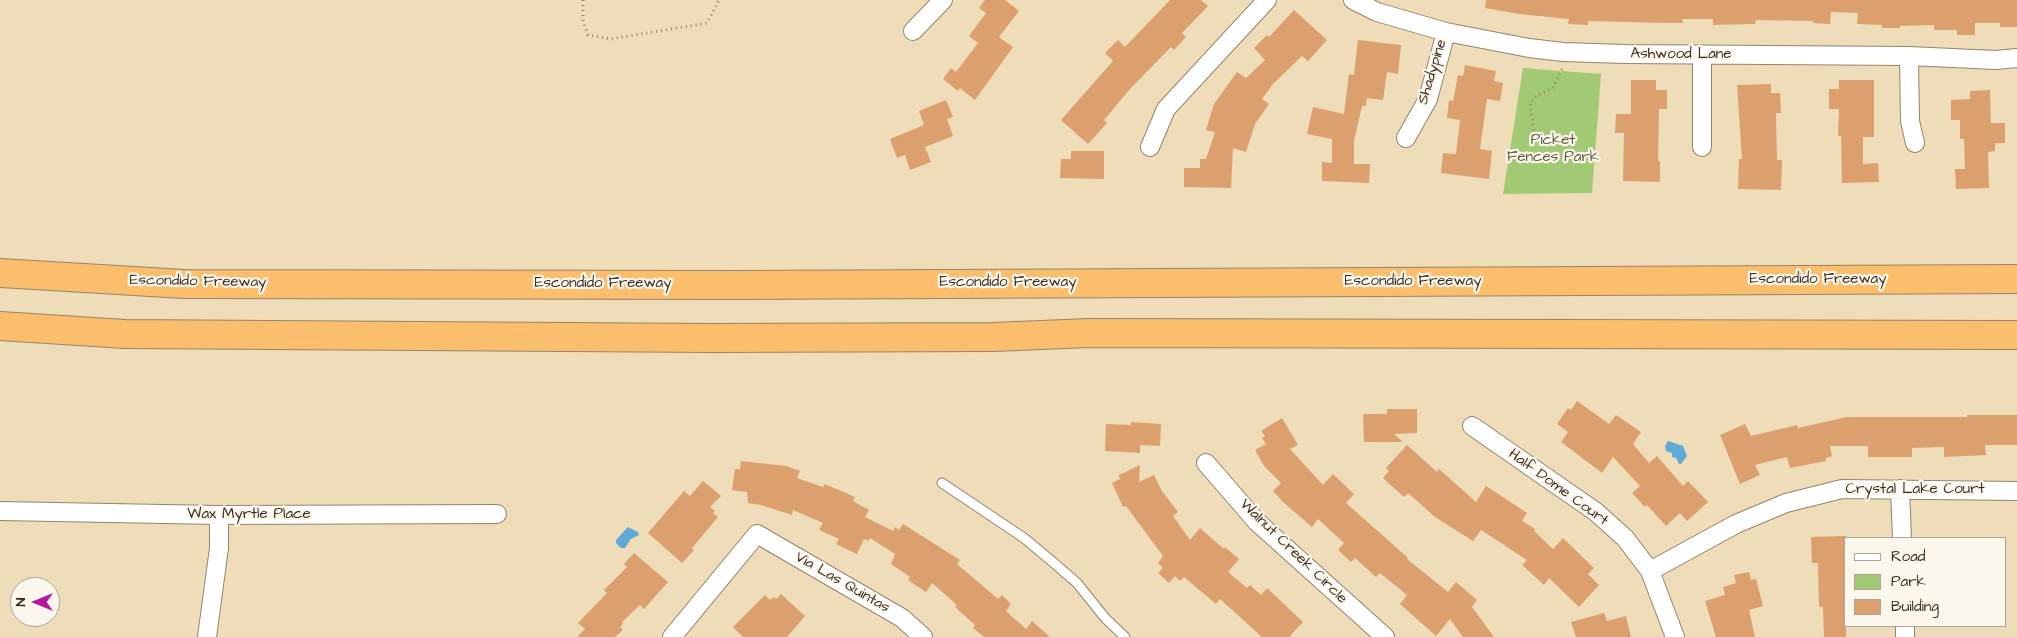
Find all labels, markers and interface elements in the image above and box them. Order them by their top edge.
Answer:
street label: Shadypine [1415,37,1451,107]
street label: Ashwood Lane [1631,46,1731,64]
park label: Picket Fences Park [1507,132,1599,167]
street label: Escondido Freeway [1750,271,1886,289]
street label: Escondido Freeway [129,272,267,292]
street label: Escondido Freeway [1345,273,1481,291]
street label: Escondido Freeway [940,274,1076,292]
street label: Escondido Freeway [535,275,671,293]
street label: Half Dome Court [1505,446,1611,530]
street label: Crystal Lake Court [1845,481,1985,499]
street label: Walnut Creek Circle [1235,496,1351,608]
street label: Wax Myrtle Place [187,506,311,524]
legend [1844,537,2007,627]
text: Road [1891,546,1925,567]
street label: Via Las Quintas [792,549,892,617]
text: Park [1891,571,1926,592]
north arrow [10,577,60,627]
text: Building [1891,596,1939,617]
text: N [11,598,31,606]

